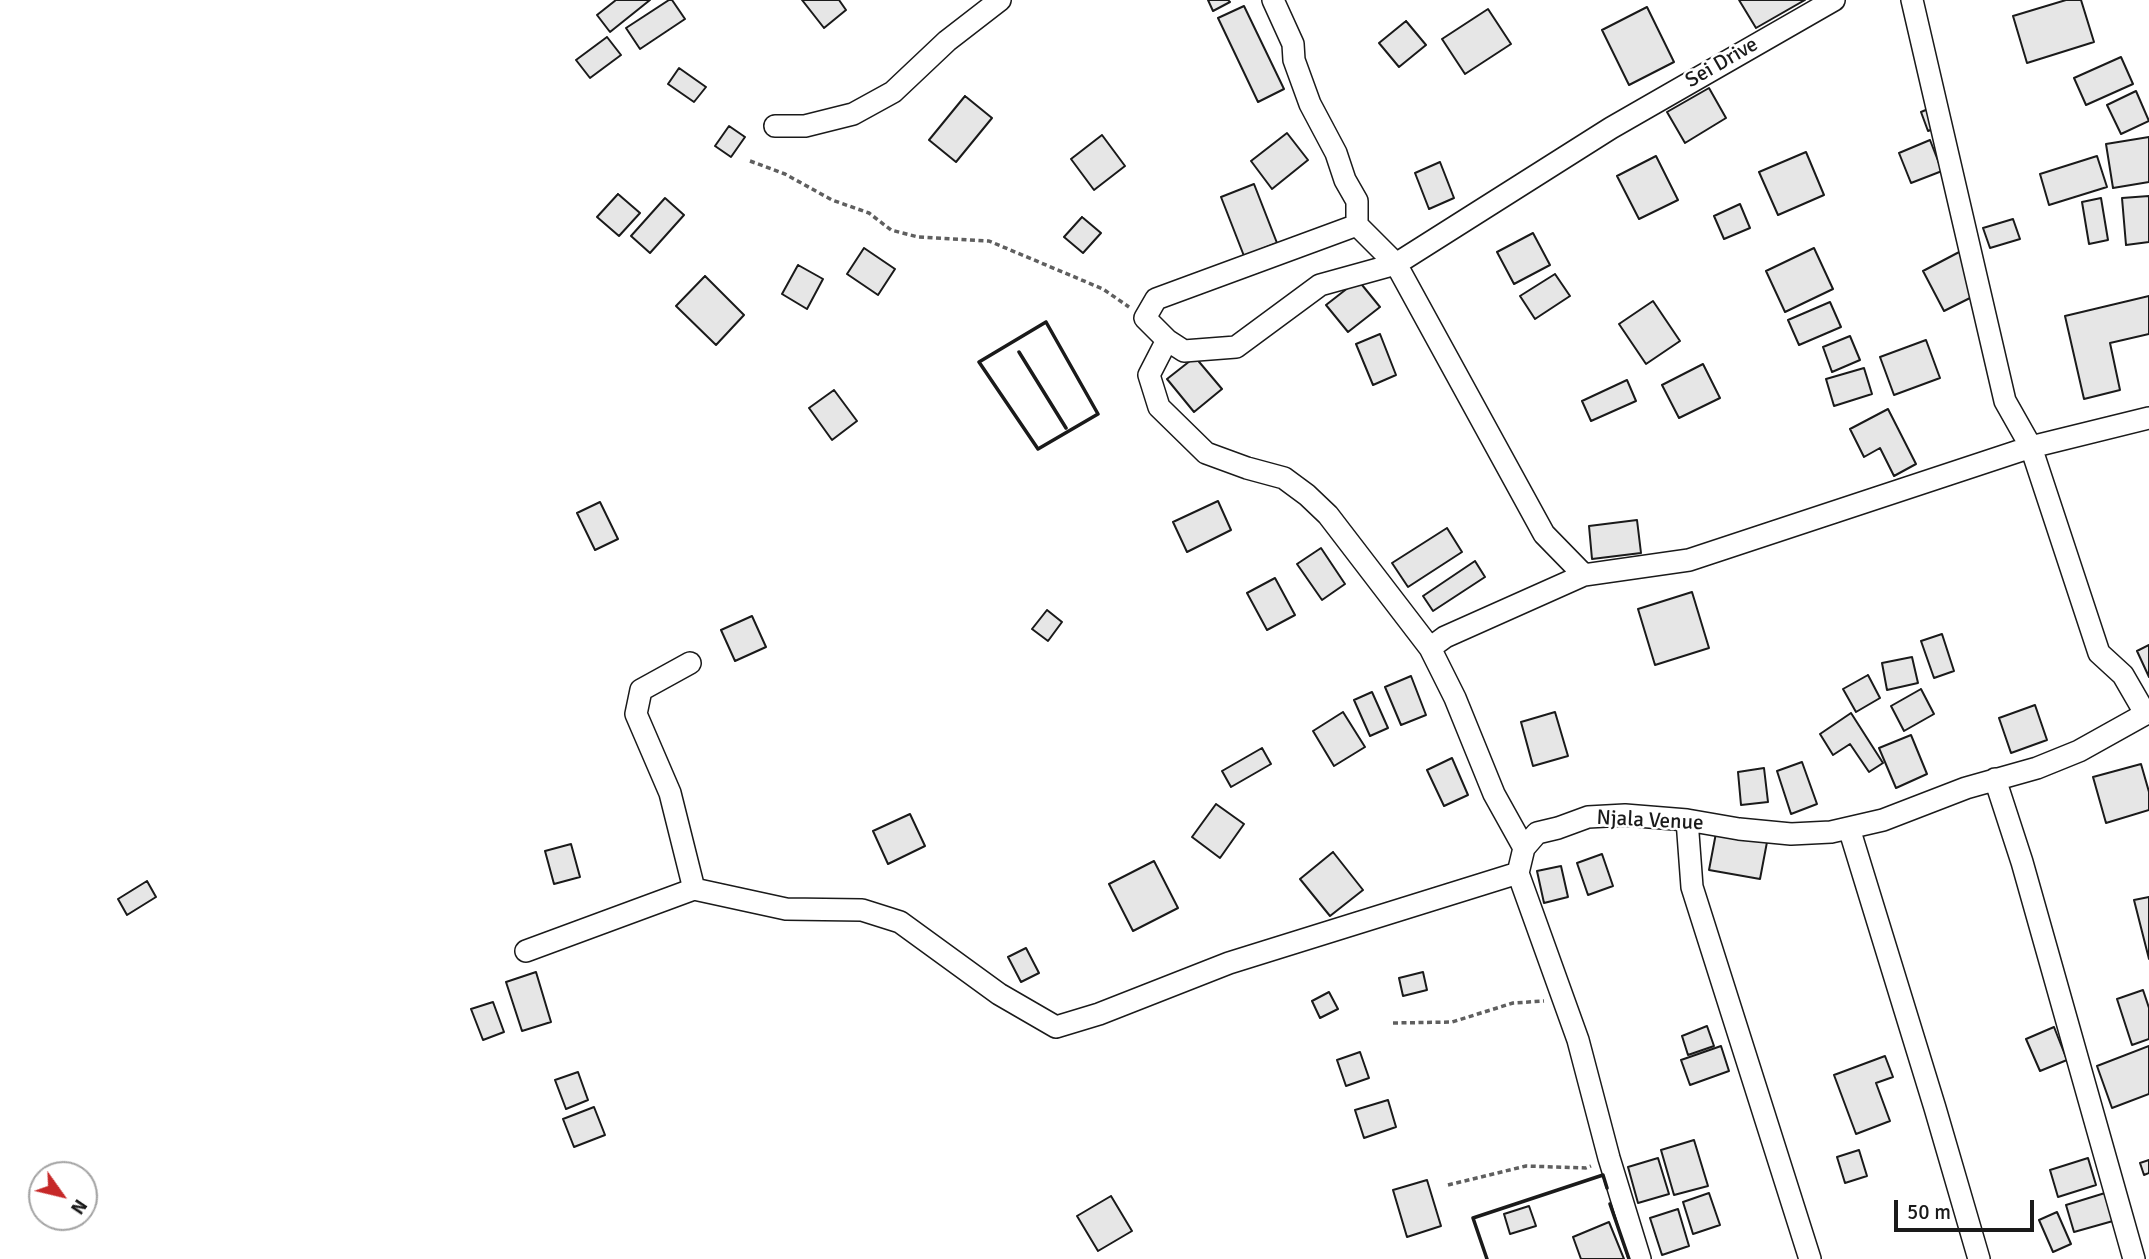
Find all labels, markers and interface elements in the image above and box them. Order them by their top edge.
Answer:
street label: Sei Drive [1681,32,1763,94]
street label: Njala Venue [1596,806,1704,836]
north arrow [28,1161,98,1231]
scale bar [1897,1186,2037,1230]
text: N [65,1194,92,1219]
text: 50 m [1907,1199,1951,1225]

